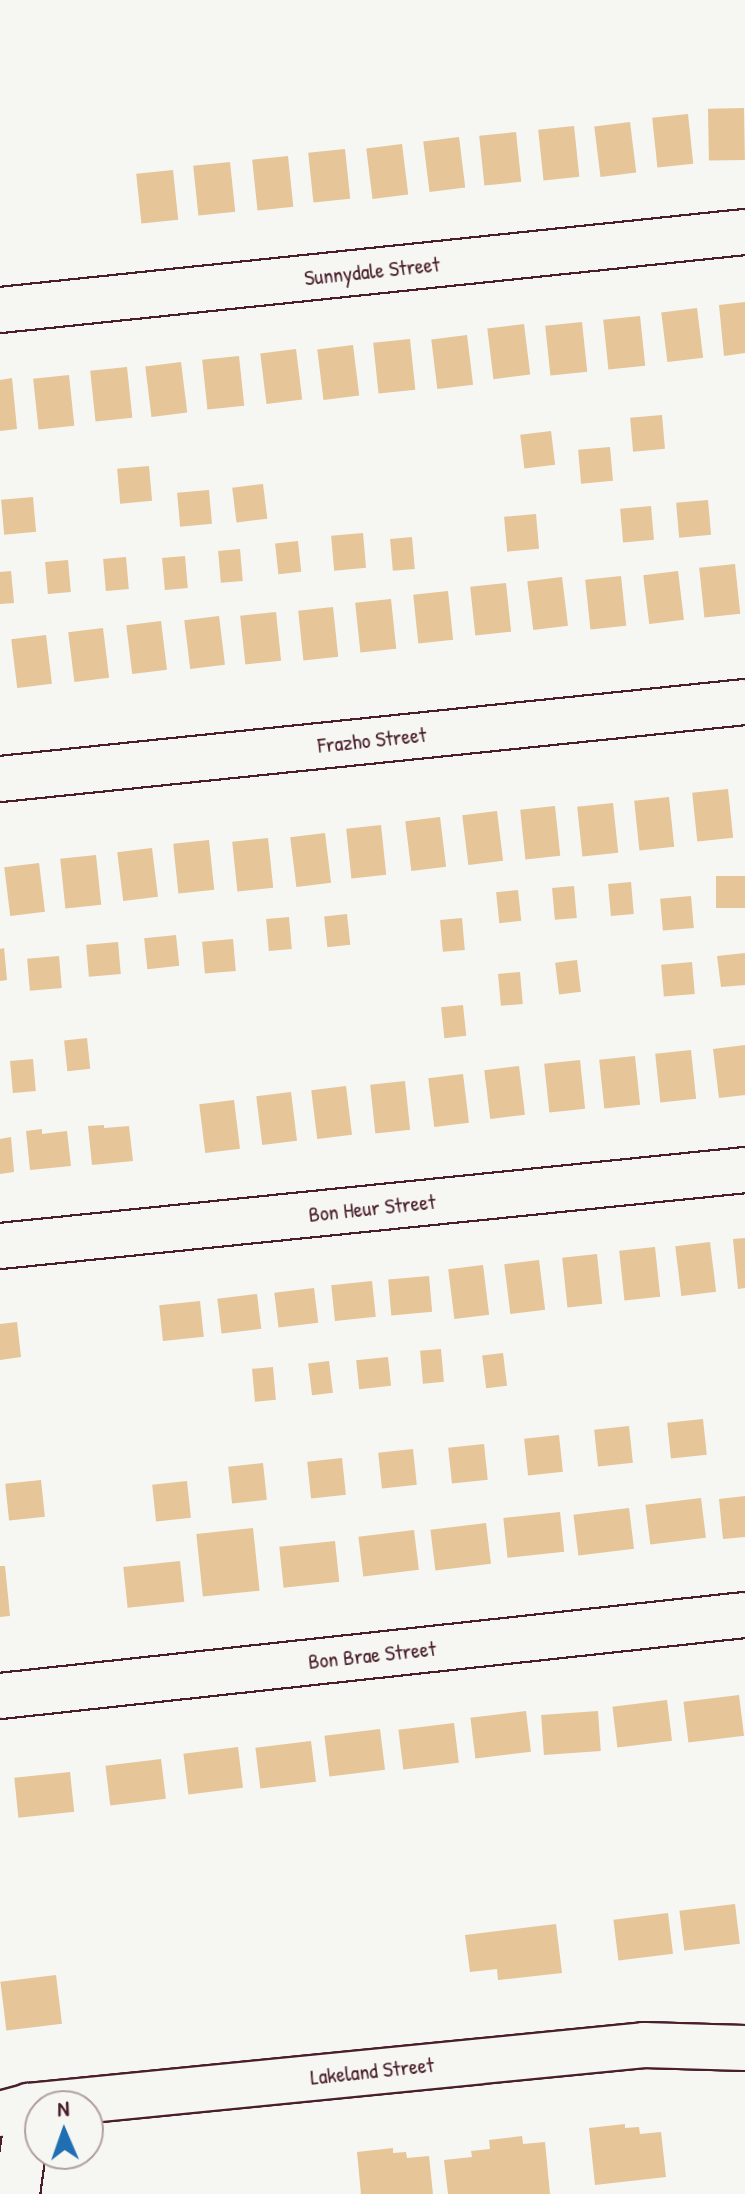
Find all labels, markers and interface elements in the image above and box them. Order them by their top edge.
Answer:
street label: Sunnydale Street [303,251,441,291]
street label: Frazho Street [316,721,428,759]
street label: Bon Heur Street [307,1188,437,1228]
street label: Bon Brae Street [307,1635,437,1675]
street label: Lakeland Street [309,2051,435,2091]
north arrow [24,2090,104,2170]
text: N [57,2093,70,2123]

